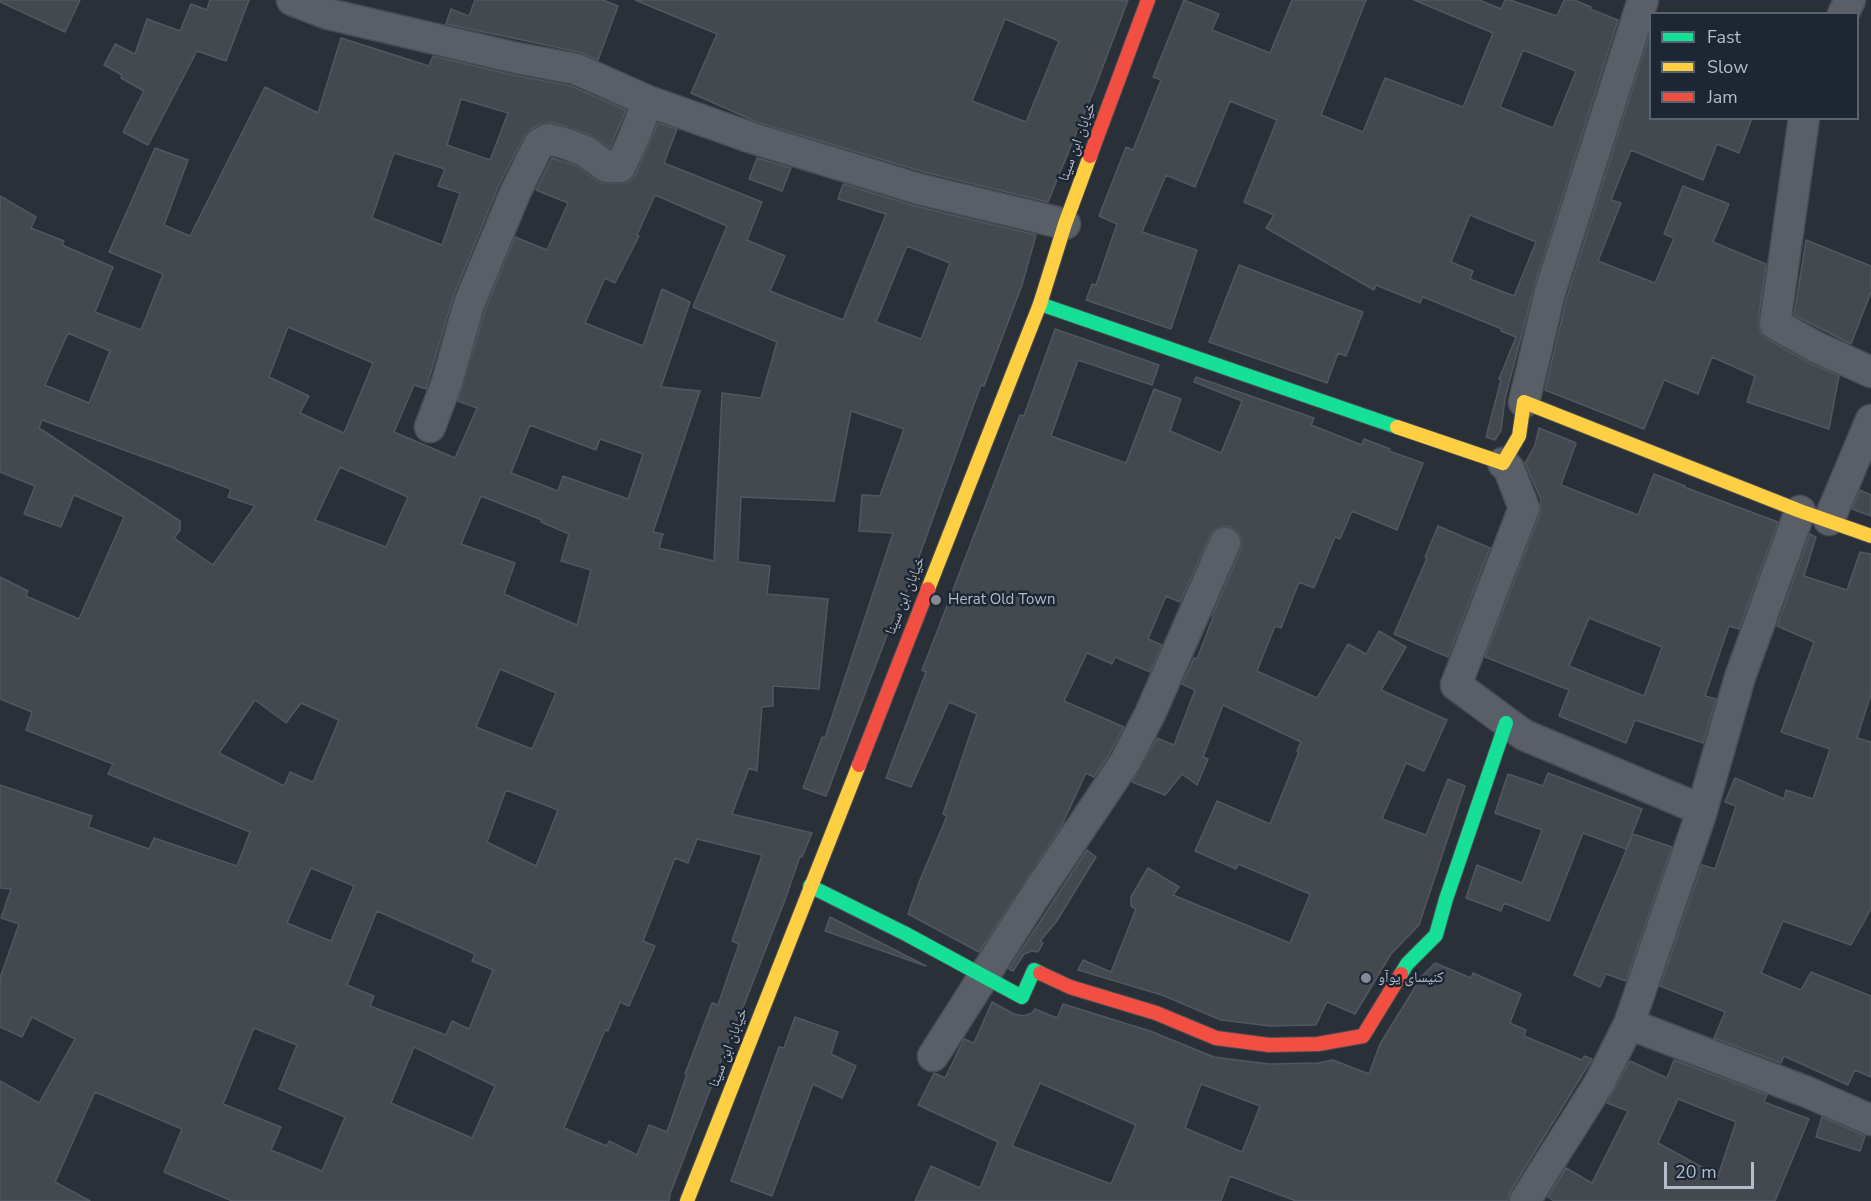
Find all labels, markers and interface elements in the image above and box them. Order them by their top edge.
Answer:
legend [1649,12,1859,120]
text: Fast [1707,25,1741,49]
text: Slow [1707,55,1748,79]
text: Jam [1707,85,1738,109]
street label: خیابان ابن سینا [1055,100,1101,184]
street label: خیابان ابن سینا [882,554,930,638]
place label: Herat Old Town [948,591,1055,609]
marker: Herat Old Town [929,593,943,607]
place label: کنیسای یوآو [1378,969,1444,987]
marker: کنیسای یوآو [1359,971,1373,985]
street label: خیابان ابن سینا [706,1006,752,1090]
scale bar [1667,1150,1757,1188]
text: 20 m [1675,1160,1717,1184]

